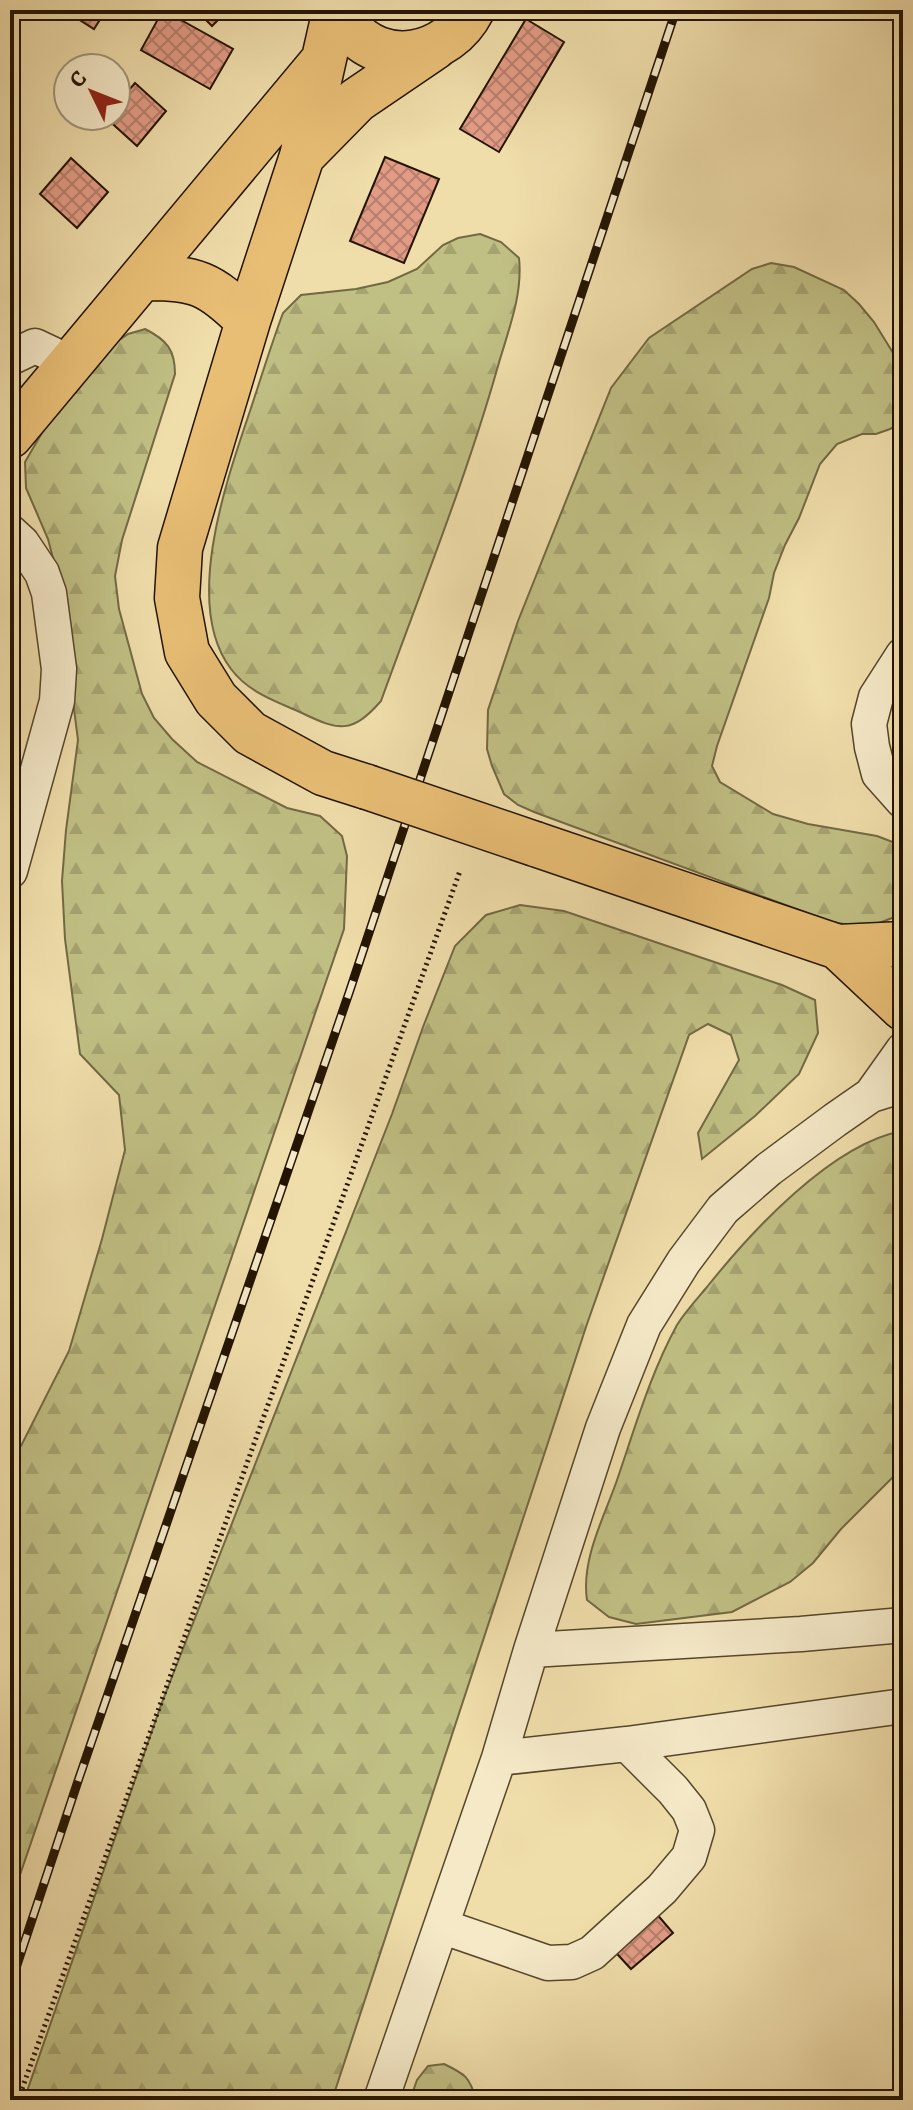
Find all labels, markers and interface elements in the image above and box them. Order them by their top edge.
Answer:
north arrow [52,52,132,132]
text: С [63,64,94,94]

